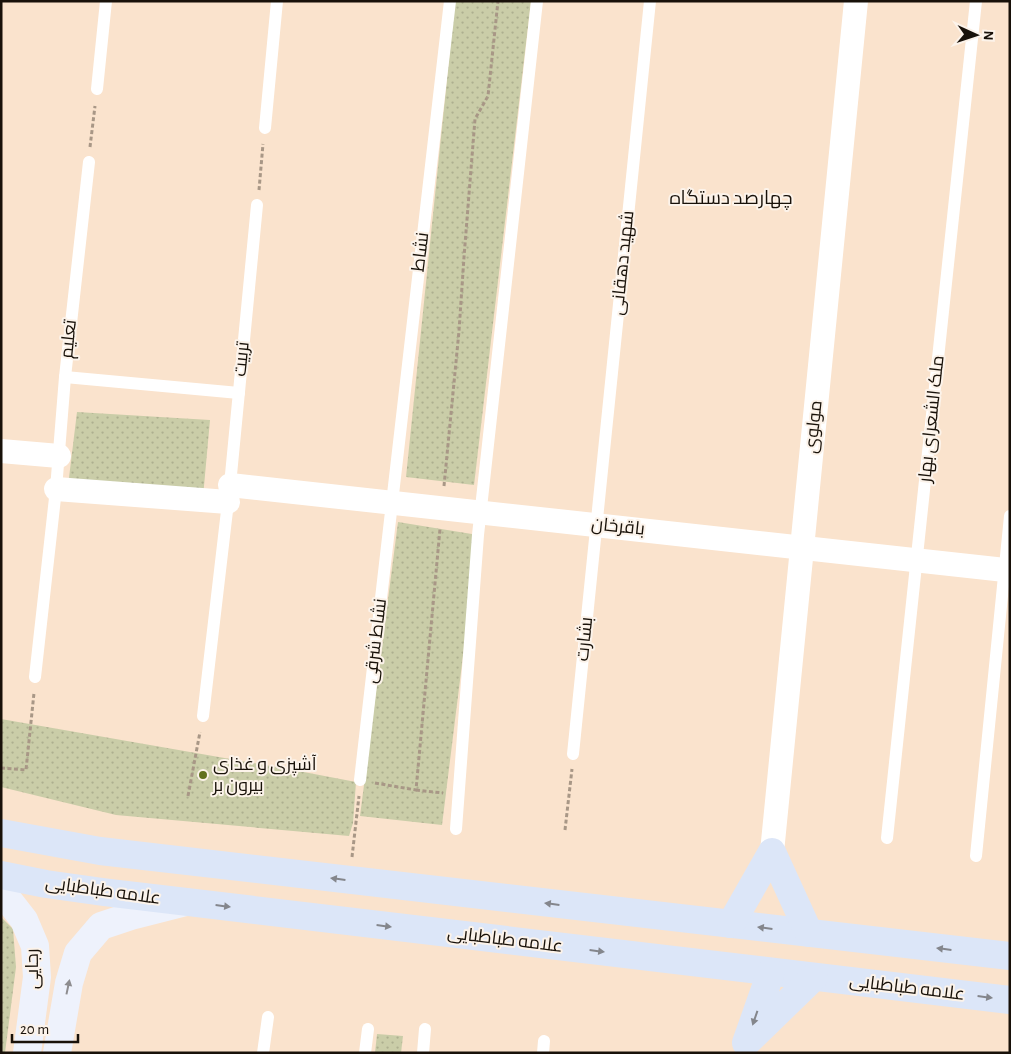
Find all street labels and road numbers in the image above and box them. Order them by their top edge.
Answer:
street label: شهید دهقانی [608,210,638,316]
street label: نشاط [409,231,432,273]
street label: تعلیم [58,319,82,360]
street label: تربیت [231,340,254,377]
street label: ملک الشعرای بهار [915,355,949,484]
street label: مولوی [802,399,827,455]
street label: باقرخان [590,515,646,540]
street label: نشاط شرقی [361,597,391,685]
street label: بشارت [573,616,597,662]
street label: علامه طباطبایی [44,874,162,909]
street label: علامه طباطبایی [446,924,564,957]
street label: رجایی [24,948,43,990]
street label: علامه طباطبایی [848,972,966,1005]

